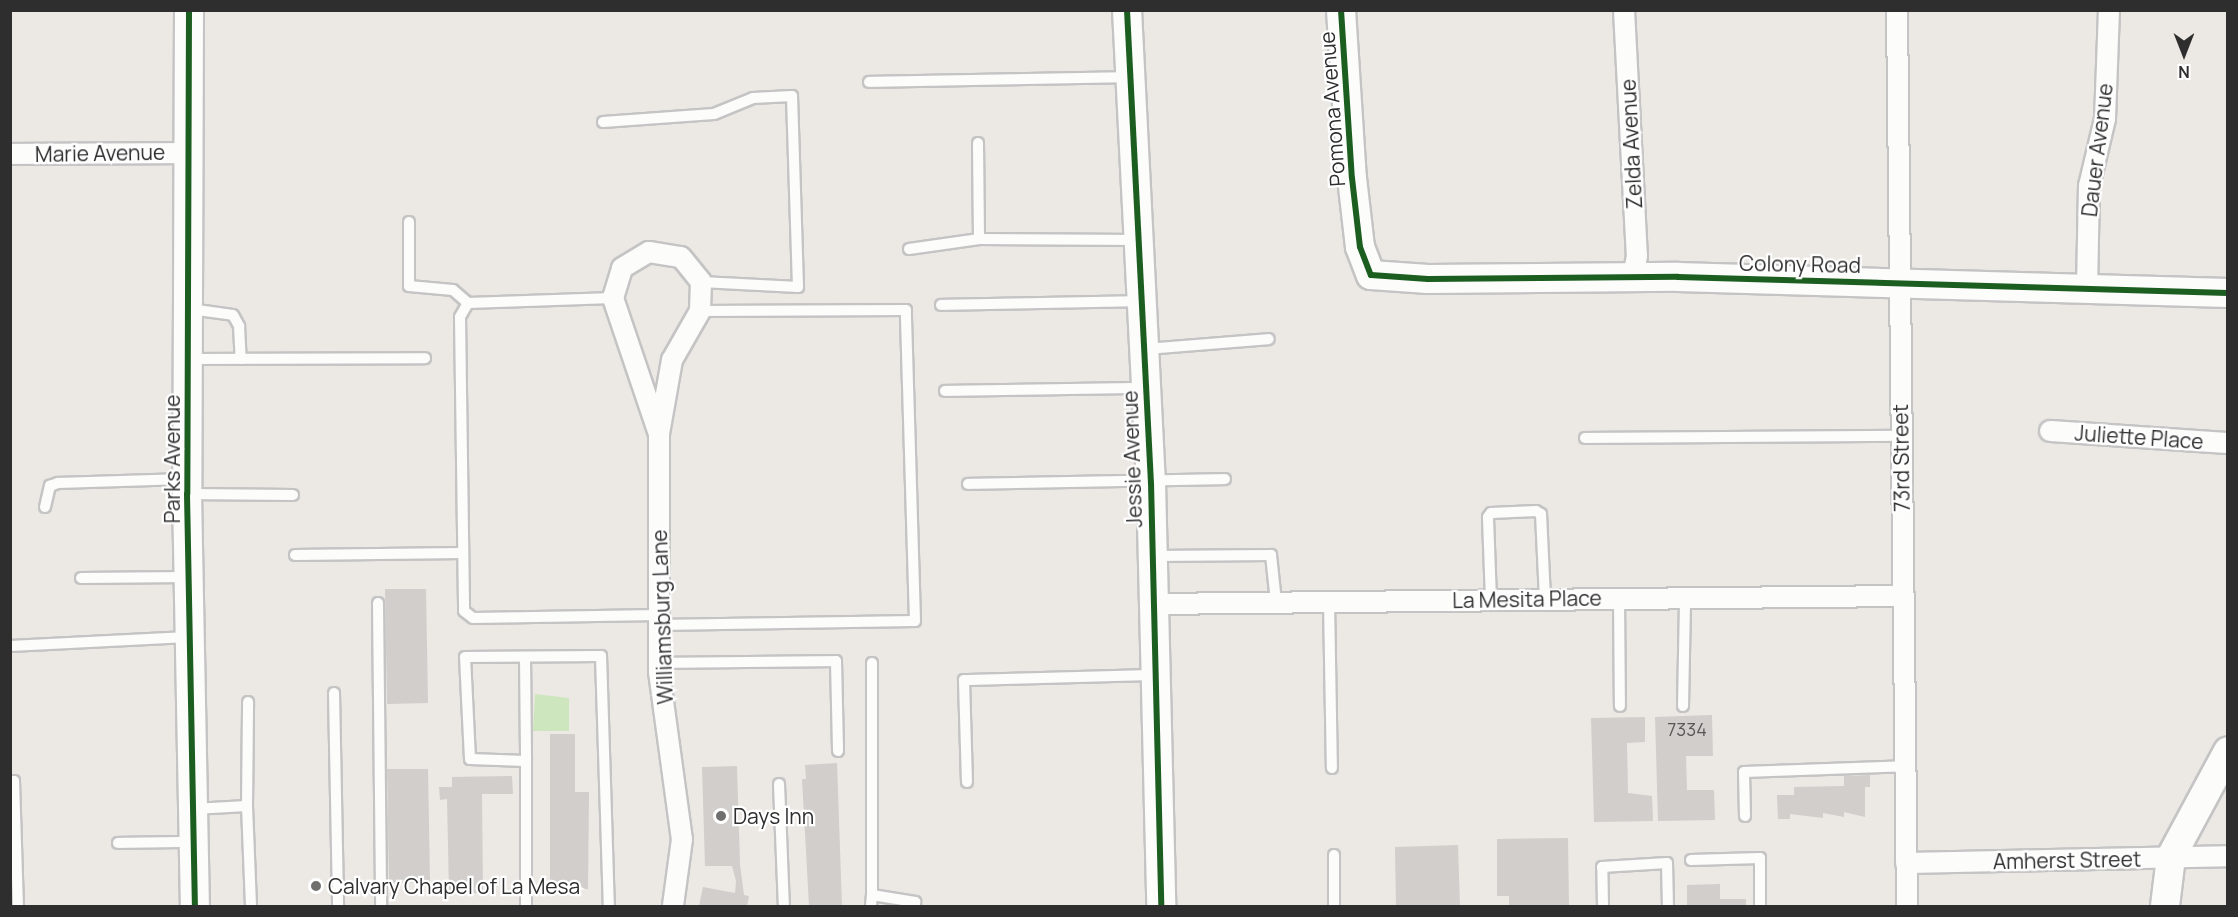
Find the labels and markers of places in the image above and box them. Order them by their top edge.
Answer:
place label: Days Inn [733,803,814,829]
marker: Days Inn [714,809,728,823]
place label: Calvary Chapel of La Mesa [328,873,580,899]
marker: Calvary Chapel of La Mesa [309,879,323,893]

